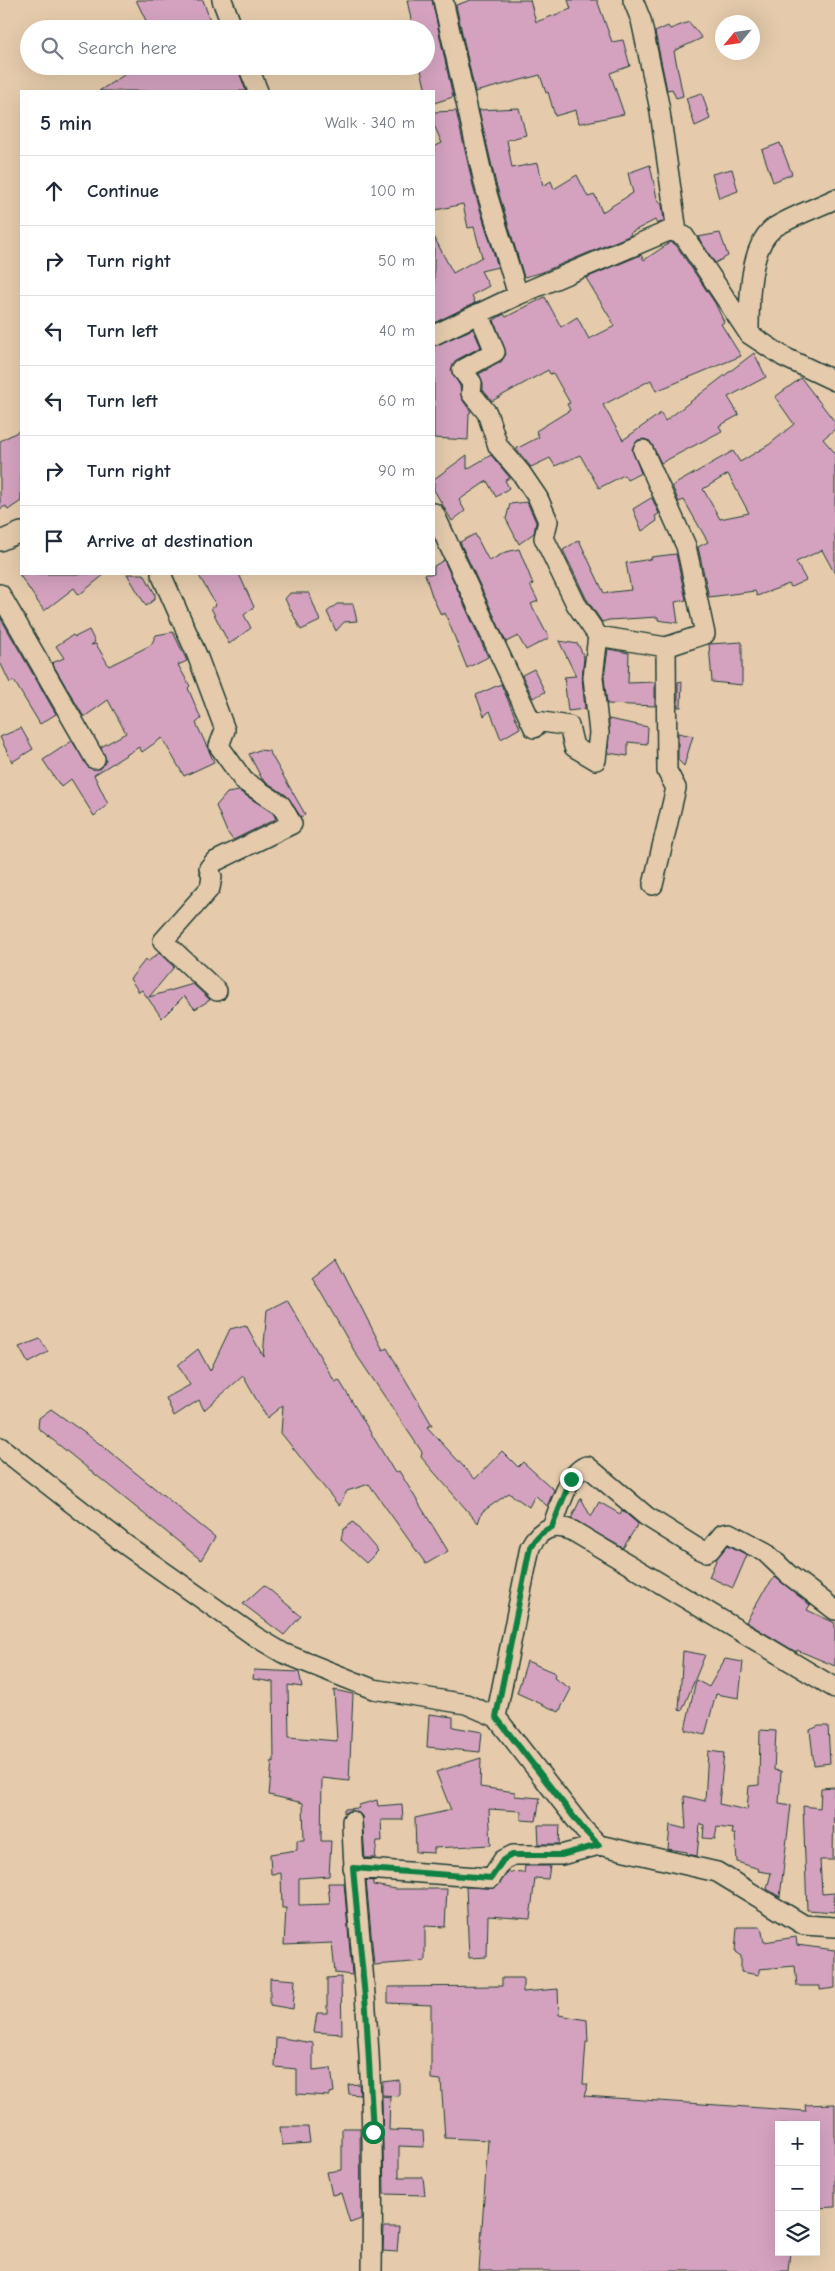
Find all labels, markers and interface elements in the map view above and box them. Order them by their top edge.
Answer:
north arrow [715,15,760,60]
search box [20,20,435,75]
icon: search [38,34,66,62]
text: Search here [78,37,177,59]
text: 5 min [40,111,92,135]
text: Walk · 340 m [325,114,415,132]
icon: ahead [40,177,68,205]
text: Continue [87,180,159,202]
text: 100 m [371,182,415,200]
icon: right [40,247,68,275]
text: Turn right [87,250,171,272]
text: 50 m [378,252,415,270]
icon: left [40,317,68,345]
text: Turn left [87,320,158,342]
text: 40 m [379,322,415,340]
icon: left [40,387,68,415]
text: Turn left [87,390,158,412]
text: 60 m [378,392,415,410]
icon: right [40,457,68,485]
text: Turn right [87,460,171,482]
text: 90 m [378,462,415,480]
icon: arrive [40,527,68,555]
text: Arrive at destination [87,530,253,552]
route end [560,1468,583,1491]
route start [362,2121,385,2144]
map controls [775,2121,820,2256]
button: + [775,2121,820,2166]
button: − [775,2166,820,2211]
button: layers [775,2211,820,2256]

